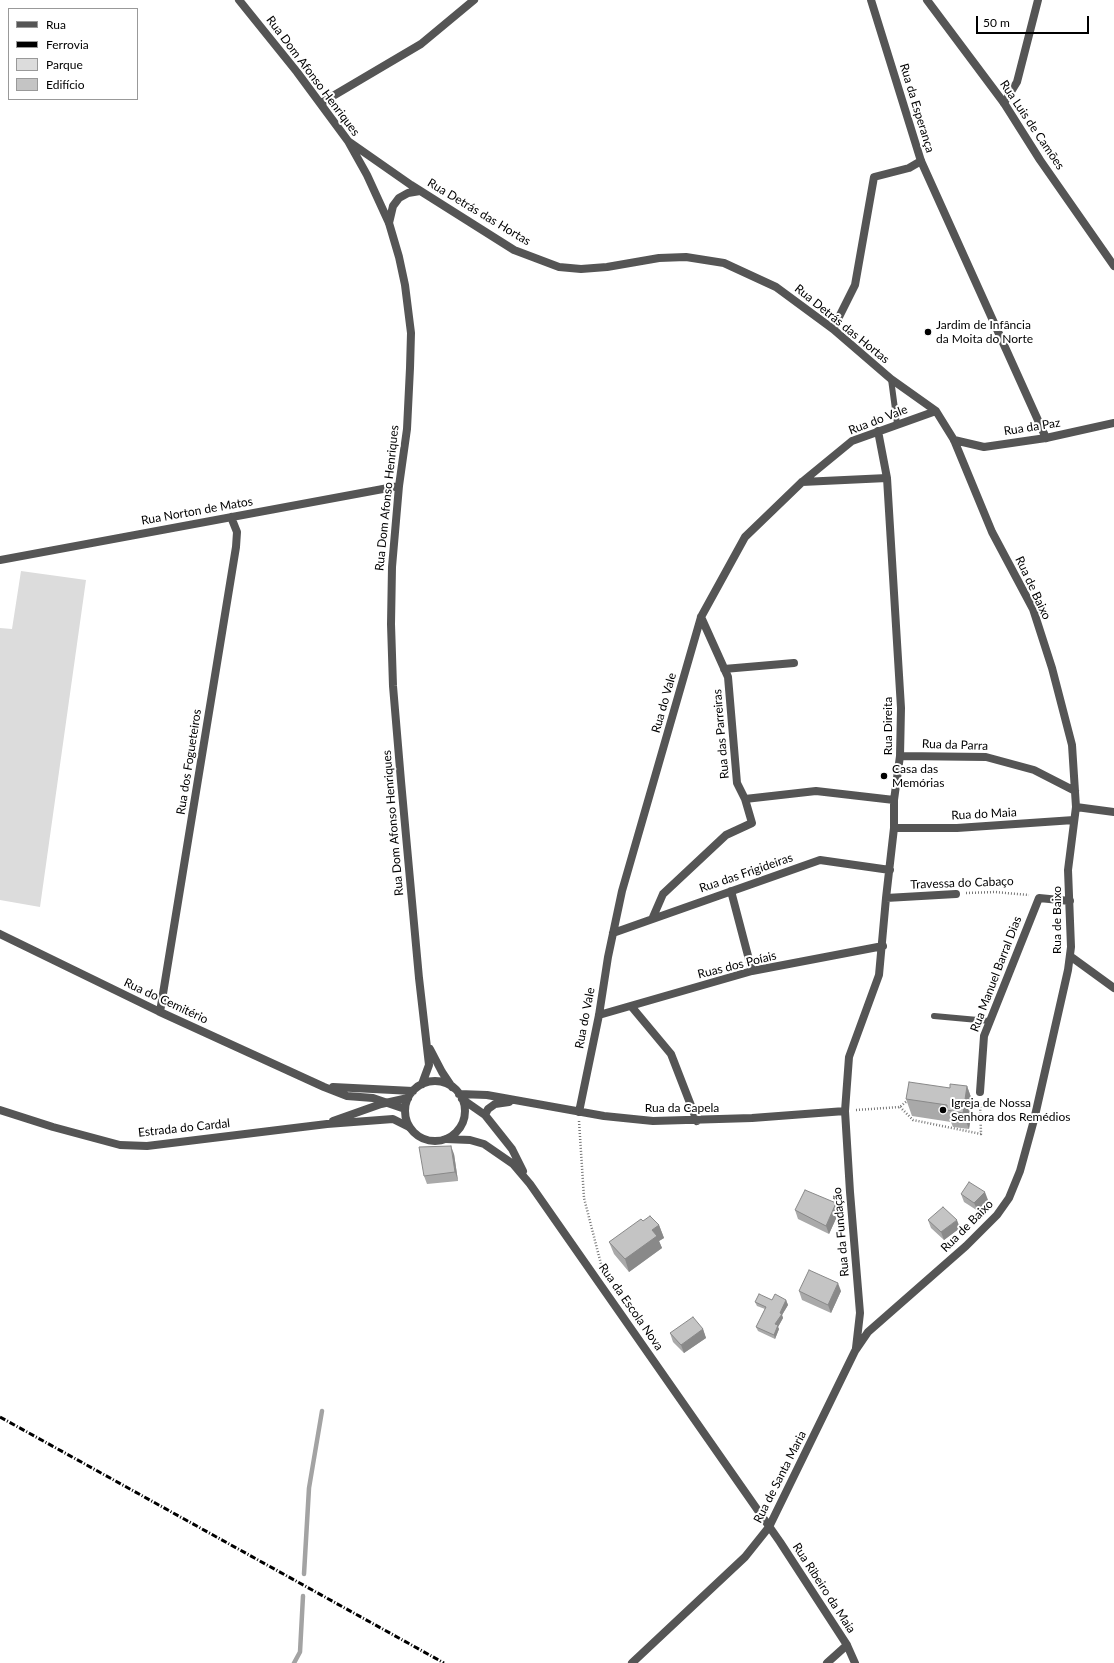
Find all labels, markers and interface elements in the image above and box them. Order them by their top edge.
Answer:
legend [8,8,138,100]
scale bar [978,8,1091,34]
street label: Rua Dom Afonso Henriques [263,13,363,139]
text: 50 m [983,15,1010,30]
text: Rua [46,17,66,32]
text: Ferrovia [46,37,89,52]
text: Parque [46,57,83,72]
street label: Rua da Esperança [897,62,937,154]
text: Edifício [46,77,85,92]
street label: Rua Luis de Camões [997,77,1067,173]
street label: Rua Detrás das Hortas [425,176,533,248]
street label: Rua Detrás das Hortas [792,281,892,367]
place label: Jardim de Infância da Moita do Norte [936,318,1033,346]
marker: Jardim de Infância da Moita do Norte [923,327,933,337]
street label: Rua do Vale [846,402,910,438]
street label: Rua da Paz [1003,415,1061,439]
street label: Rua Dom Afonso Henriques [372,424,402,572]
street label: Rua Norton de Matos [140,494,254,528]
street label: Rua de Baixo [1012,554,1054,622]
street label: Rua do Vale [649,671,679,735]
street label: Rua das Parreiras [710,689,732,779]
street label: Rua Direita [881,697,895,755]
street label: Rua dos Fogueteiros [174,708,204,816]
street label: Rua da Parra [922,737,988,753]
street label: Rua Dom Afonso Henriques [379,749,407,897]
place label: Casa das Memórias [892,762,944,790]
marker: Casa das Memórias [879,771,889,781]
street label: Rua do Maia [951,805,1017,823]
street label: Rua das Frigideiras [697,850,795,896]
street label: Travessa do Cabaço [910,874,1014,892]
street label: Rua de Baixo [1050,886,1064,954]
street label: Rua Manuel Barral Dias [967,914,1025,1034]
street label: Ruas dos Poíais [696,948,778,982]
street label: Rua do Cemitério [122,975,210,1027]
street label: Rua do Vale [572,986,598,1050]
place label: Igreja de Nossa Senhora dos Remédios [951,1096,1070,1124]
street label: Rua da Capela [645,1101,719,1115]
marker: Igreja de Nossa Senhora dos Remédios [938,1105,948,1115]
street label: Estrada do Cardal [137,1116,231,1140]
street label: Rua da Fundação [830,1187,852,1277]
street label: Rua de Baixo [938,1197,996,1255]
street label: Rua da Escola Nova [596,1261,666,1353]
street label: Rua de Santa Maria [751,1428,809,1526]
street label: Rua Ribeiro da Maia [789,1540,859,1636]

